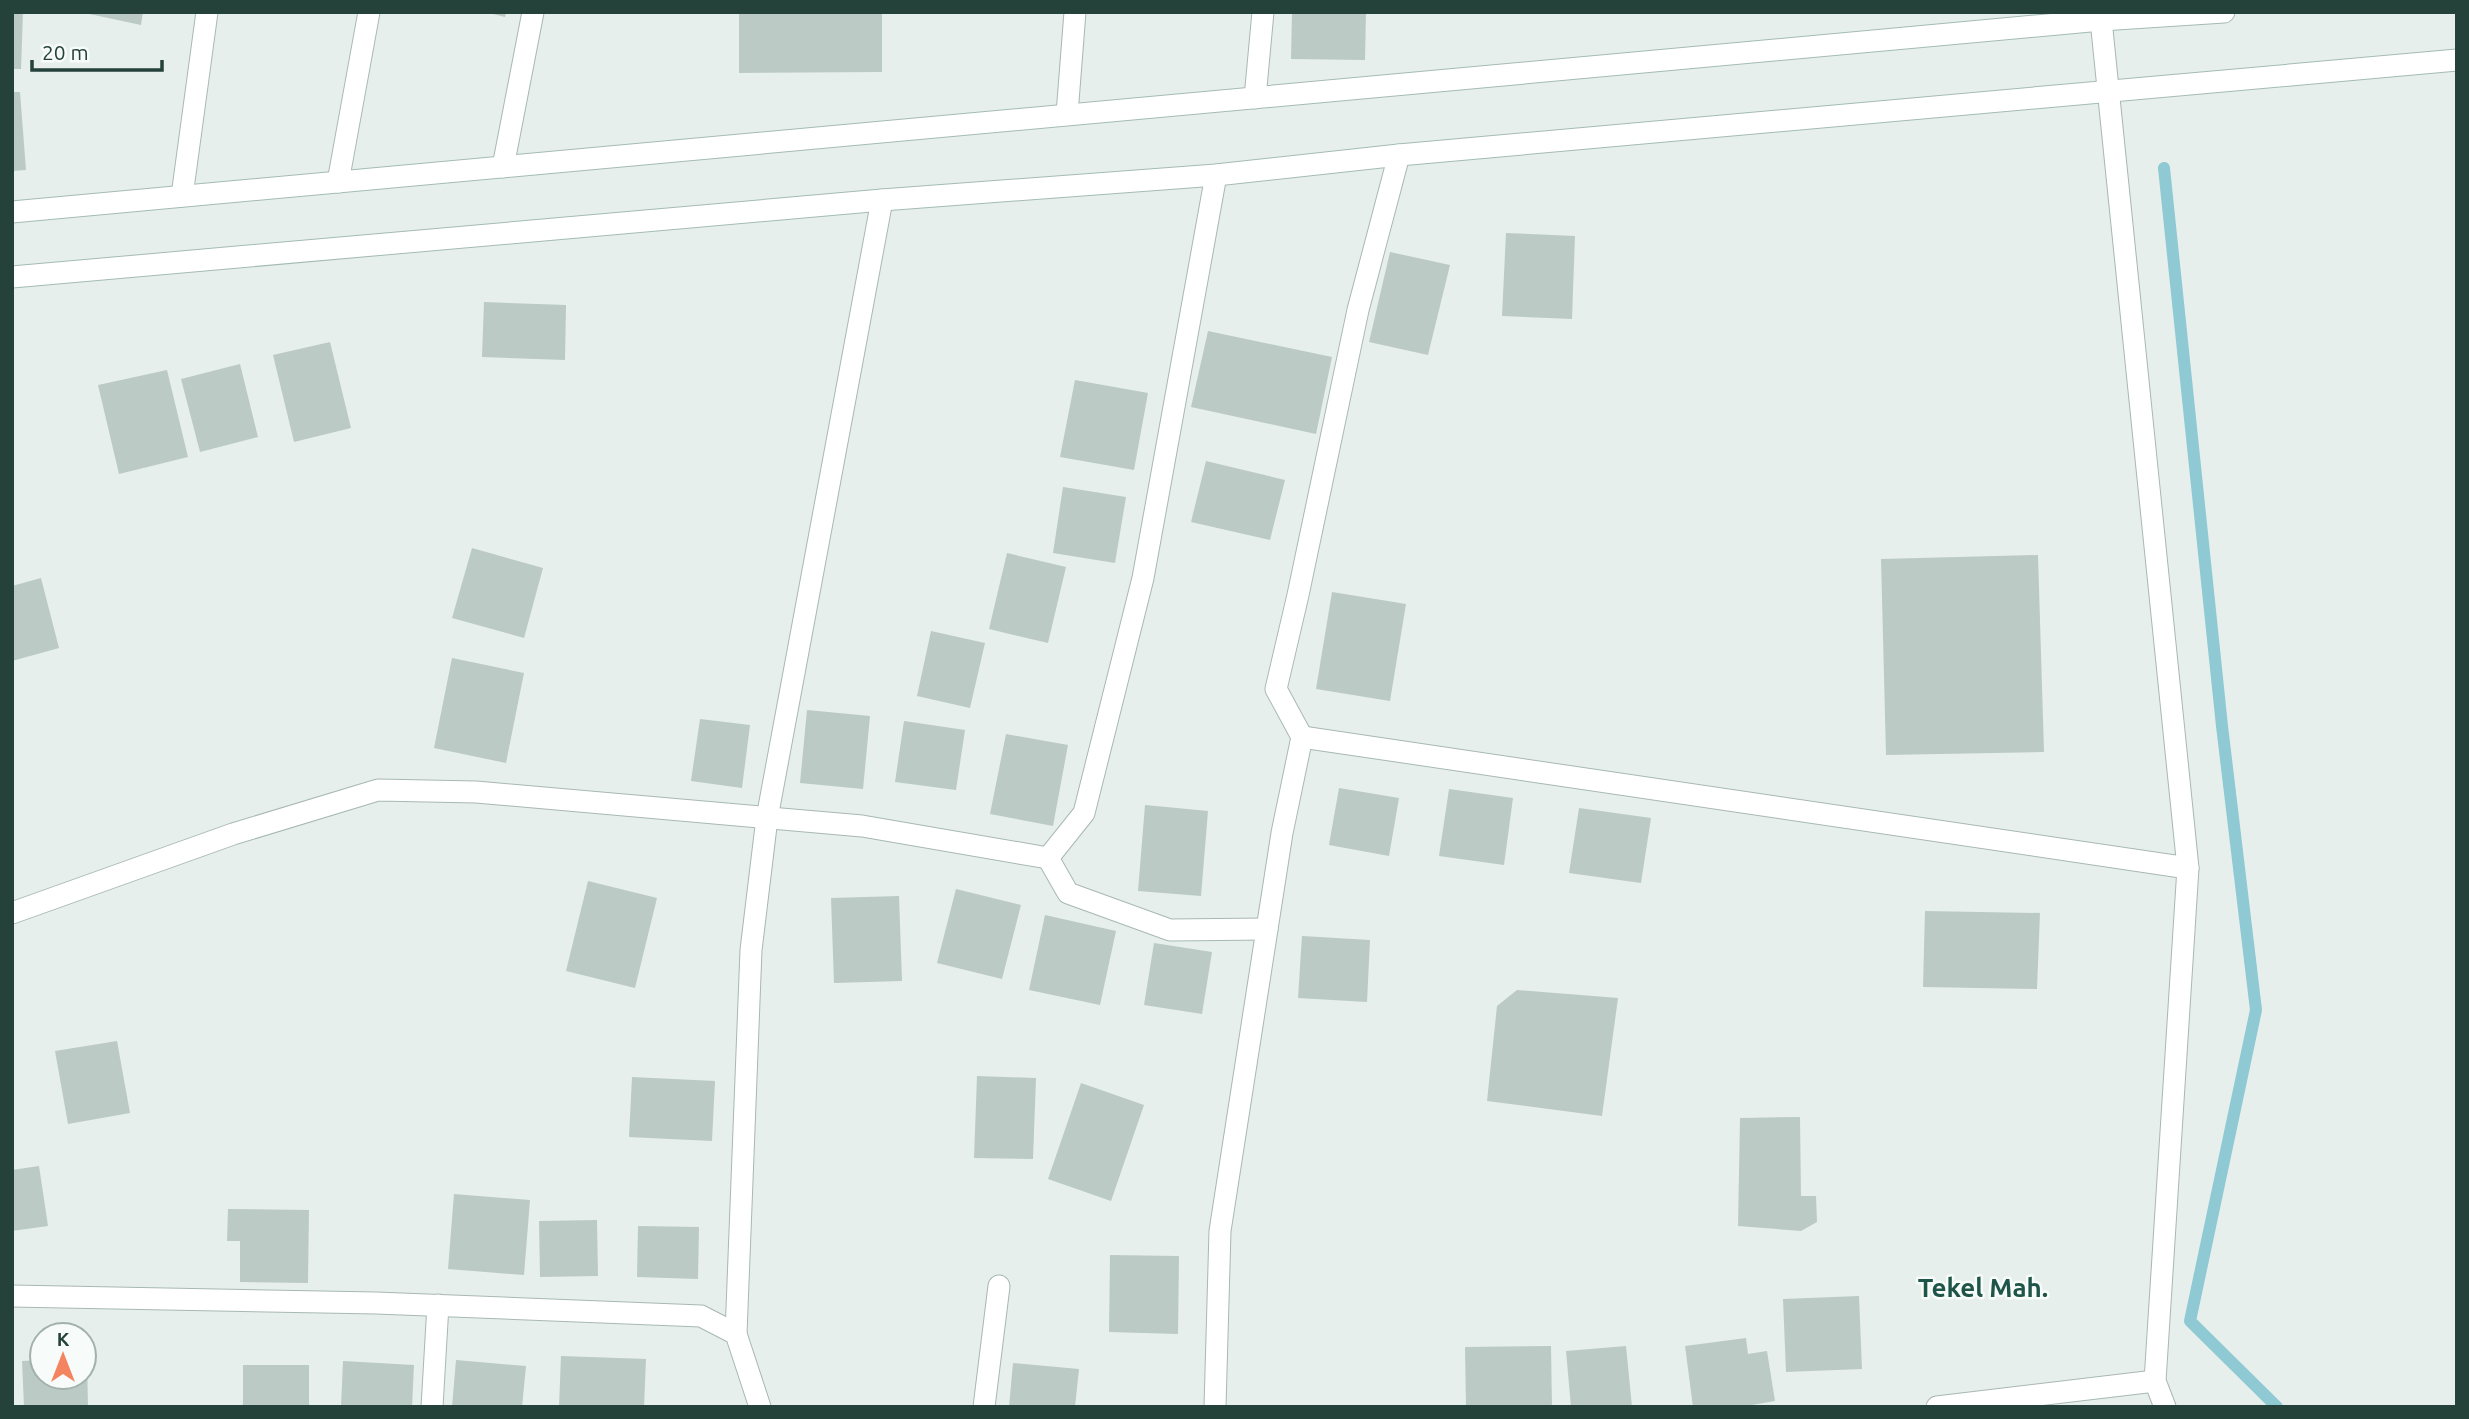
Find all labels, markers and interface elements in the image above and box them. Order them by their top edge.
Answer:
scale bar [32,28,161,72]
text: 20 m [42,40,89,64]
district label: Tekel Mah. [1918,1273,2048,1302]
north arrow [28,1321,98,1391]
text: K [57,1328,70,1350]

